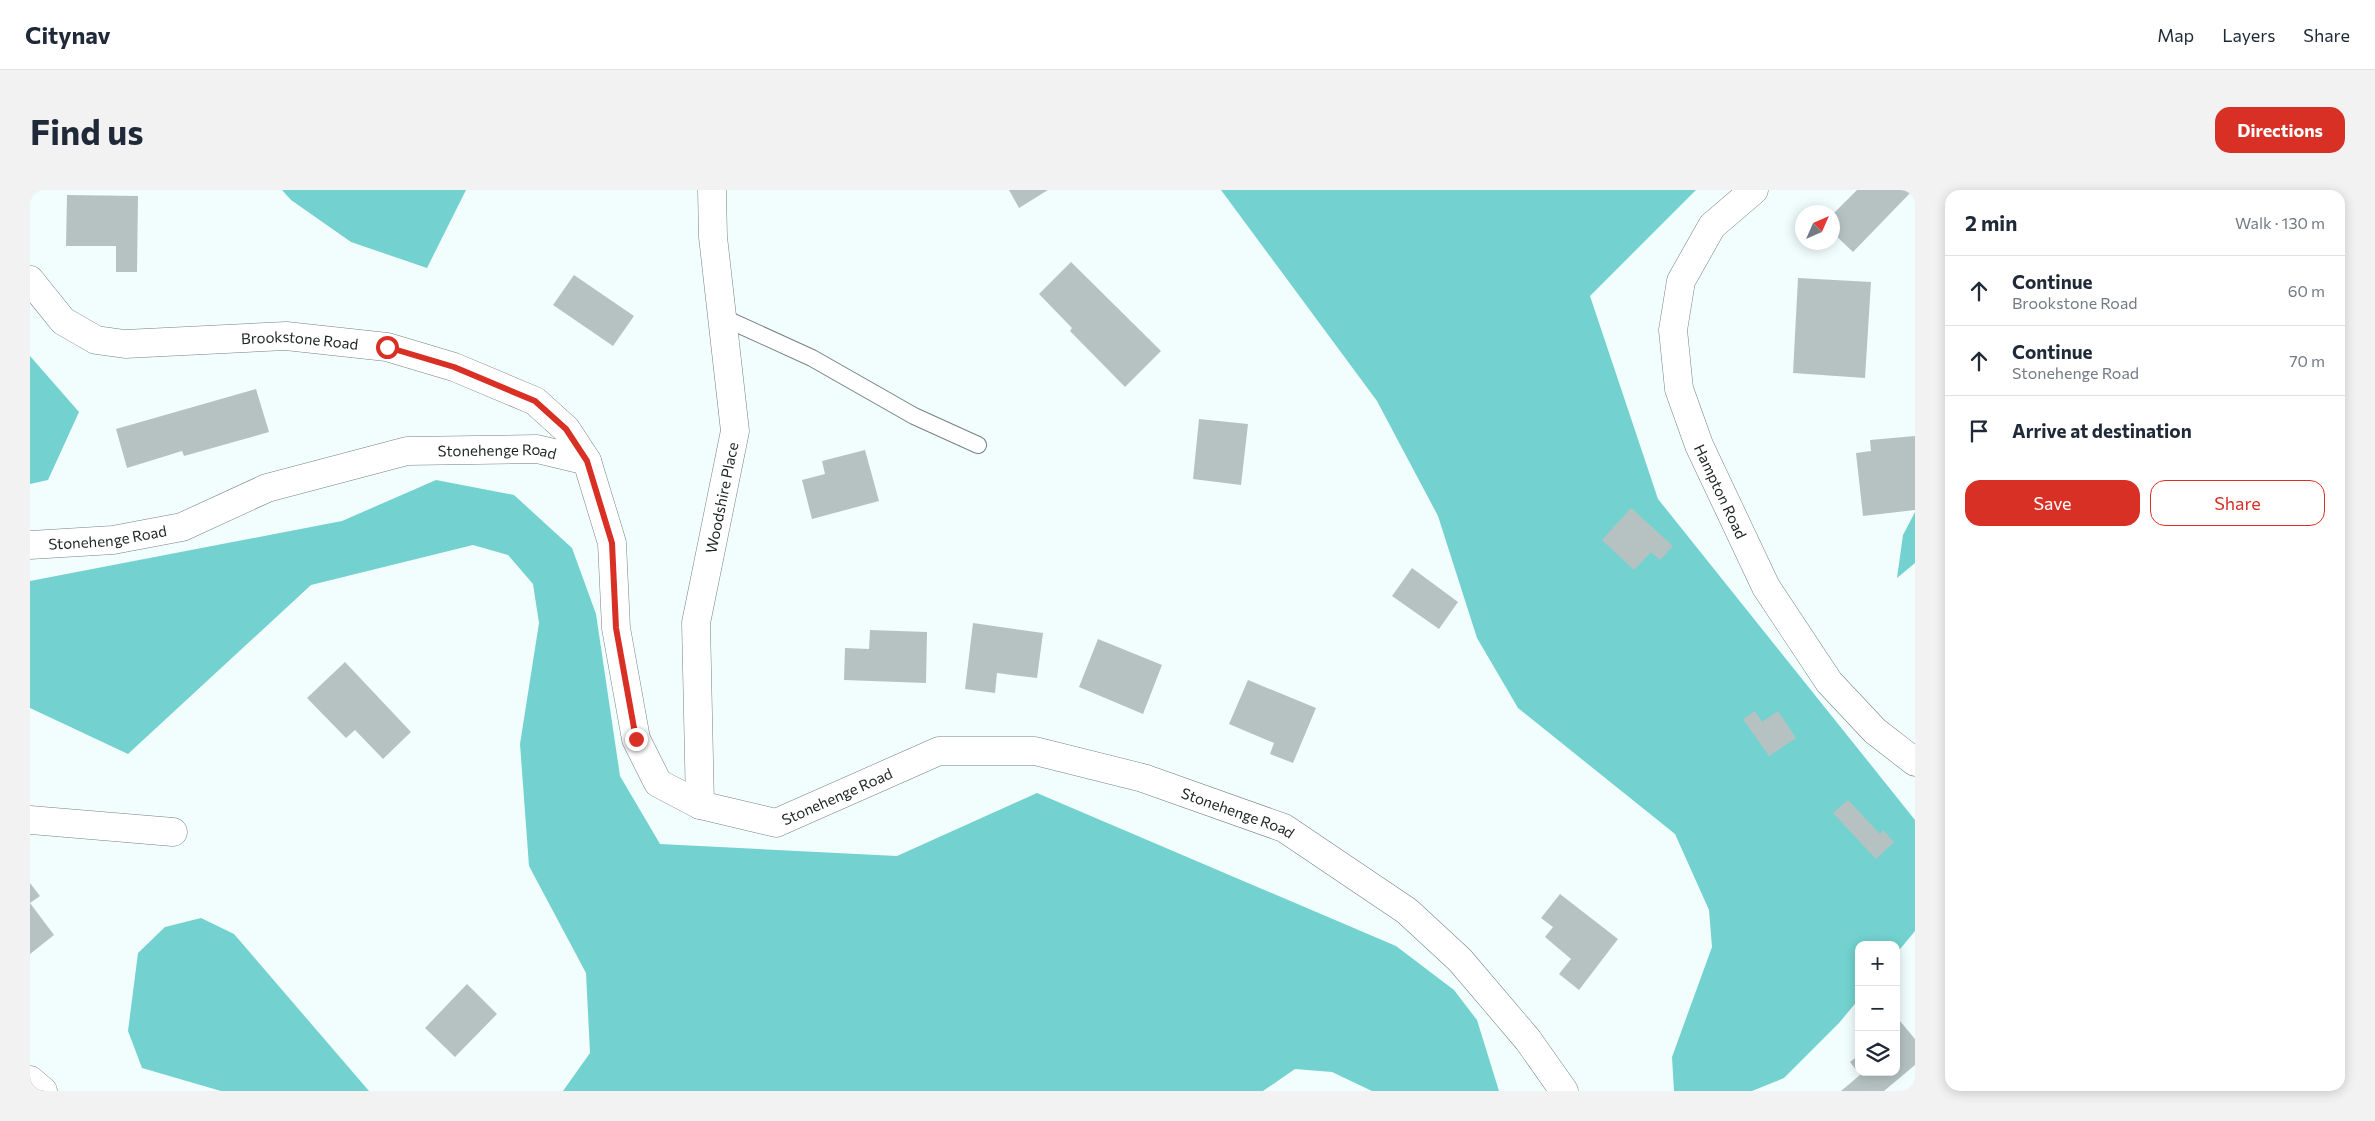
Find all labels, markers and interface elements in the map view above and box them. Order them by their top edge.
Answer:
text: Citynav [25,20,111,49]
text: Map [2157,24,2194,46]
text: Layers [2222,24,2275,46]
text: Share [2303,24,2350,46]
button: Directions [2215,107,2345,153]
text: Find us [30,109,144,152]
north arrow [1795,205,1840,250]
text: 2 min [1965,210,2017,235]
text: Walk · 130 m [2235,213,2325,232]
text: Continue [2012,270,2092,293]
icon: ahead [1965,277,1993,305]
text: 60 m [2288,281,2325,300]
text: Brookstone Road [2012,293,2138,312]
street label: Brookstone Road [241,327,359,353]
route start [376,336,399,359]
text: Continue [2012,340,2092,363]
icon: ahead [1965,347,1993,375]
text: 70 m [2289,351,2325,370]
text: Stonehenge Road [2012,363,2139,382]
icon: arrive [1965,417,1993,445]
text: Arrive at destination [2012,419,2192,442]
street label: Stonehenge Road [438,440,558,462]
street label: Woodshire Place [701,440,742,555]
street label: Hampton Road [1691,441,1751,541]
button: Save [1965,480,2140,526]
button: Share [2150,480,2325,526]
street label: Stonehenge Road [48,521,168,553]
route end [625,728,648,751]
street label: Stonehenge Road [779,764,895,828]
street label: Stonehenge Road [1179,783,1298,842]
map controls [1855,941,1900,1076]
button: + [1855,941,1900,986]
button: − [1855,986,1900,1031]
button: layers [1855,1031,1900,1076]

